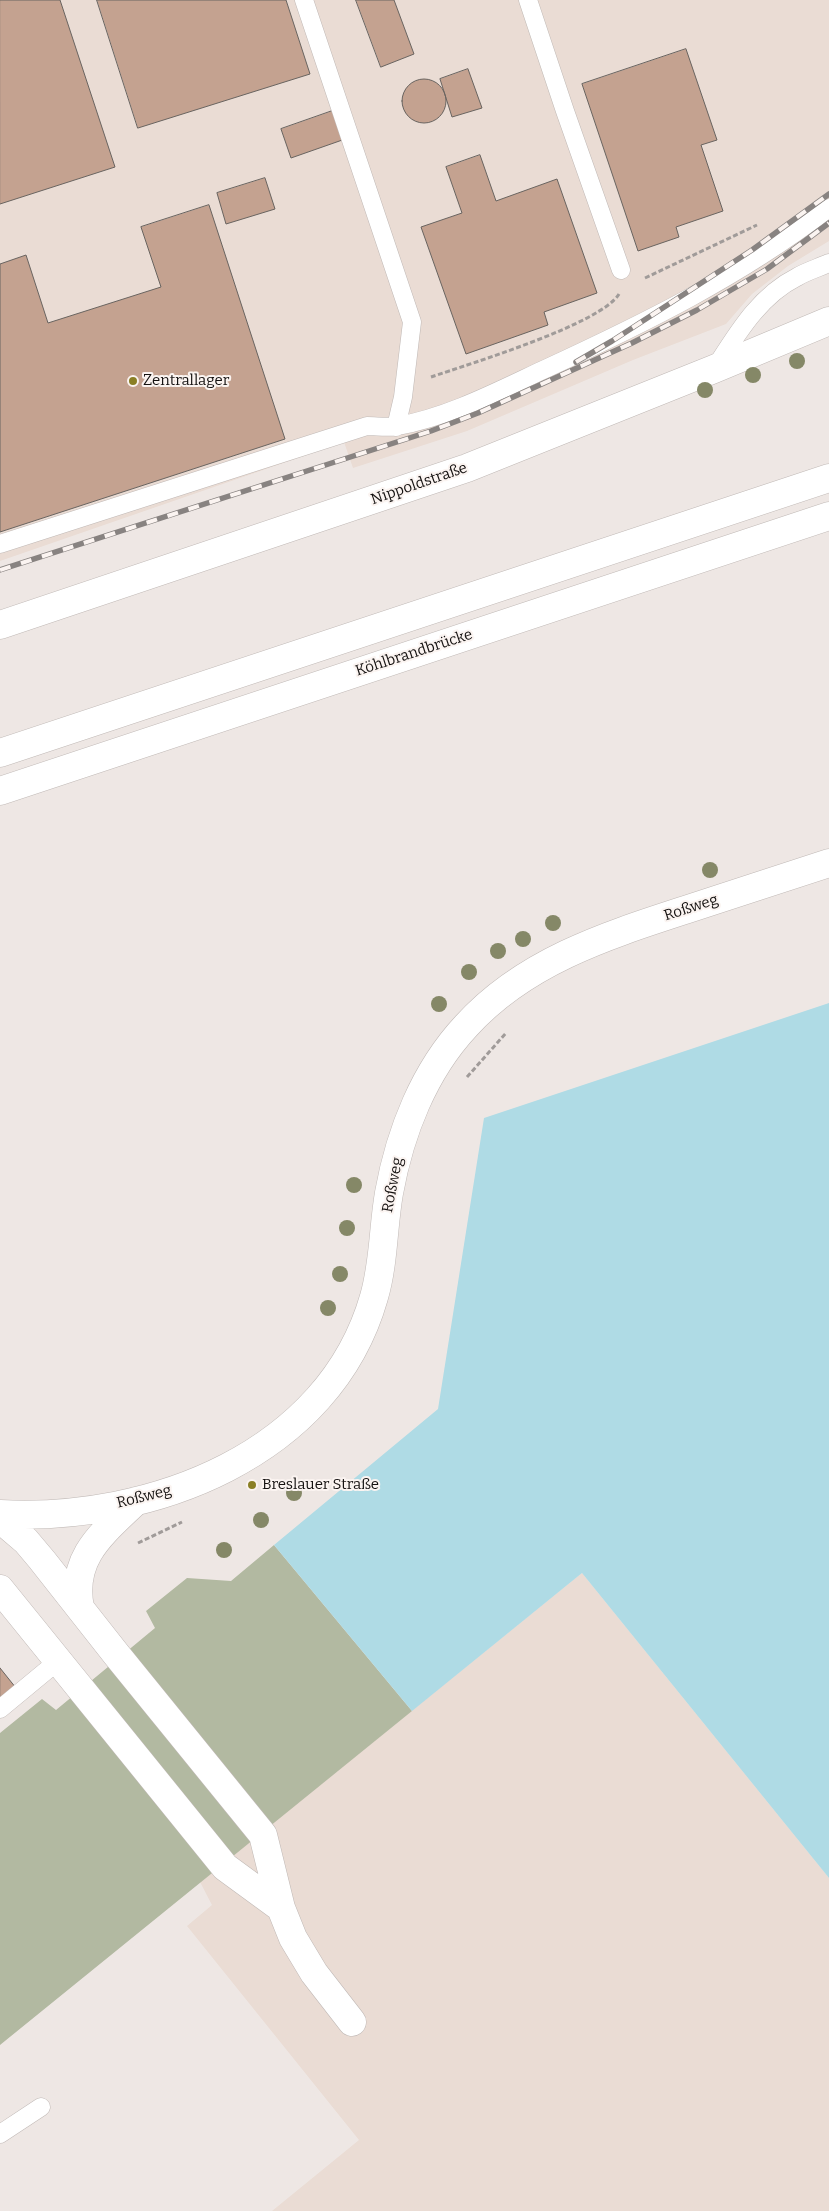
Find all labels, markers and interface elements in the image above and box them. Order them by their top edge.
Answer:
place label: Zentrallager [143,372,229,390]
marker: Zentrallager [127,375,139,387]
street label: Nippoldstraße [368,459,470,509]
street label: Köhlbrandbrücke [353,626,475,680]
street label: Roßweg [662,891,720,925]
street label: Roßweg [379,1156,407,1214]
place label: Breslauer Straße [262,1476,379,1494]
marker: Breslauer Straße [246,1479,258,1491]
street label: Roßweg [115,1482,173,1512]

